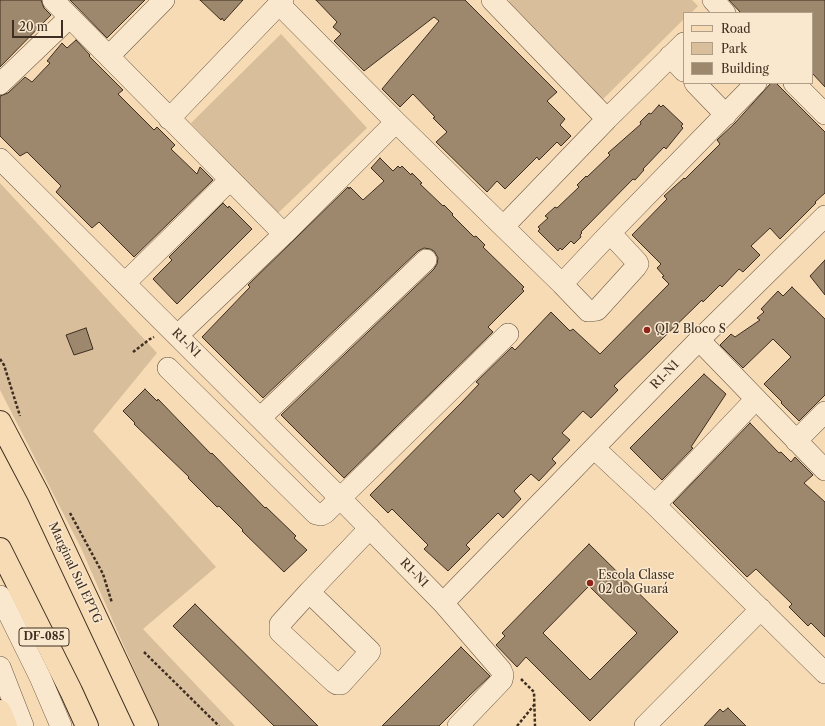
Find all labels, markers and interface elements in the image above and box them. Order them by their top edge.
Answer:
scale bar [14,12,65,38]
legend [683,12,813,84]
text: 20 m [19,19,48,34]
text: Road [721,21,751,36]
text: Park [721,41,747,56]
text: Building [721,61,769,76]
place label: QI 2 Bloco S [655,323,726,337]
marker: QI 2 Bloco S [642,325,652,335]
street label: R1-N1 [169,326,203,360]
street label: R1-N1 [648,358,682,392]
street label: Marginal Sul EPTG [45,520,105,626]
street label: R1-N1 [397,556,431,590]
place label: Escola Classe 02 do Guará [598,569,675,597]
marker: Escola Classe 02 do Guará [585,578,595,588]
road number: DF-085 [19,628,69,646]

